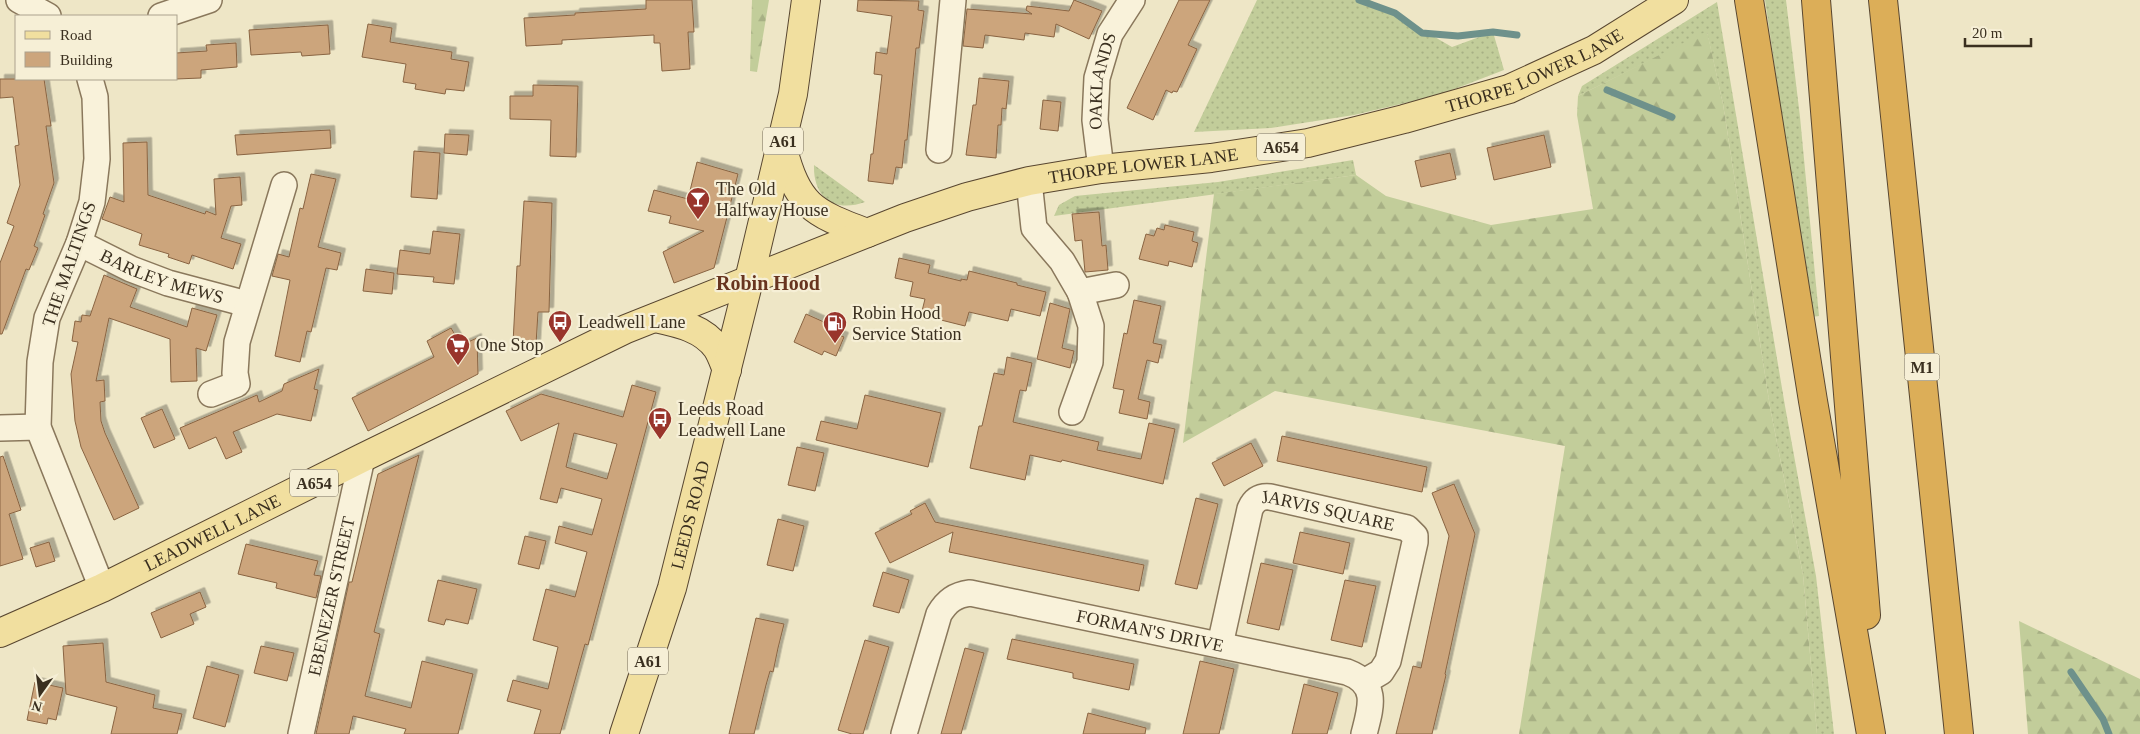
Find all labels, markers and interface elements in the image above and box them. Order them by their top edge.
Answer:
legend [15,15,178,80]
scale bar [1965,15,2031,47]
street label: THORPE LOWER LANE [1444,24,1627,117]
text: 20 m [1972,25,2003,41]
text: Road [60,27,92,43]
street label: OAKLANDS [1085,30,1120,131]
text: Building [60,52,113,68]
road number: A61 [763,128,803,154]
road number: A654 [1257,134,1305,160]
street label: THORPE LOWER LANE [1047,144,1239,188]
place label: The Old Halfway House [716,179,828,220]
bar icon: The Old Halfway House [685,186,711,220]
street label: THE MALTINGS [38,199,100,329]
street label: BARLEY MEWS [97,245,226,307]
district label: Robin Hood [716,272,820,294]
place label: Robin Hood Service Station [852,303,961,344]
bus stop icon: Leadwell Lane [547,309,573,343]
fuel station icon: Robin Hood Service Station [822,310,848,344]
place label: Leadwell Lane [578,312,685,332]
supermarket icon: One Stop [445,332,471,366]
place label: One Stop [476,335,544,355]
road number: M1 [1904,354,1940,381]
place label: Leeds Road Leadwell Lane [678,399,785,440]
bus stop icon: Leeds Road Leadwell Lane [647,406,673,440]
street label: LEEDS ROAD [667,458,713,571]
road number: A654 [290,469,338,496]
street label: JARVIS SQUARE [1260,487,1397,535]
street label: LEADWELL LANE [141,490,284,575]
street label: EBENEZER STREET [304,515,359,678]
street label: FORMAN'S DRIVE [1075,606,1226,656]
road number: A61 [628,648,668,674]
north arrow [15,669,65,719]
text: N [30,698,44,715]

